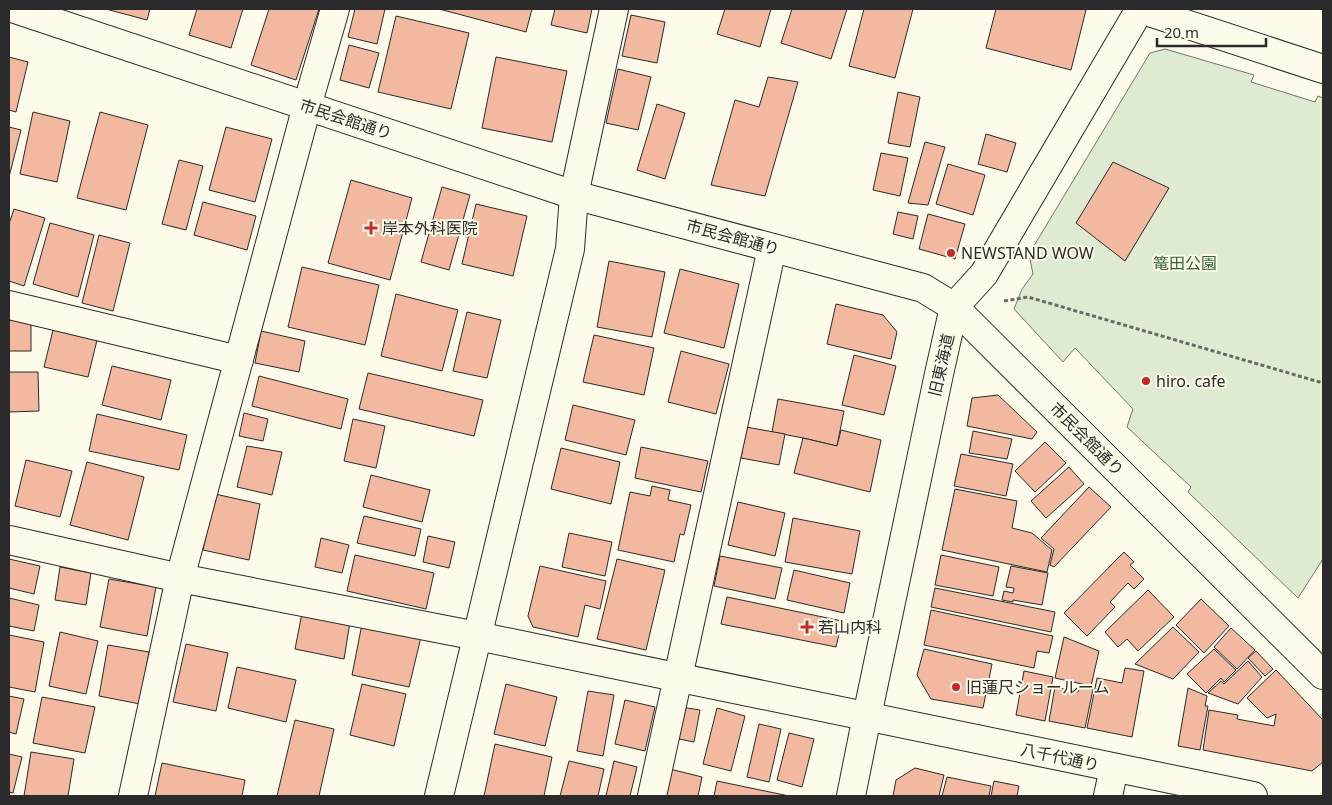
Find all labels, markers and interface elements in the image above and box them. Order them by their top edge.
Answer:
scale bar [1157,15,1266,47]
text: 20 m [1164,22,1199,42]
street label: 市民会館通り [297,94,395,144]
street label: 市民会館通り [684,214,782,260]
place label: 岸本外科医院 [382,217,478,239]
marker: 岸本外科医院 [364,221,378,235]
place label: NEWSTAND WOW [961,242,1094,264]
marker: NEWSTAND WOW [945,247,957,259]
park label: 篭田公園 [1153,252,1217,274]
street label: 旧東海道 [923,331,959,399]
place label: hiro. cafe [1156,370,1226,392]
marker: hiro. cafe [1140,375,1152,387]
street label: 市民会館通り [1045,397,1129,481]
place label: 若山内科 [818,616,882,638]
marker: 若山内科 [800,620,814,634]
place label: 旧蓮尺ショールーム [966,676,1110,698]
marker: 旧蓮尺ショールーム [950,681,962,693]
street label: 八千代通り [1019,738,1101,776]

